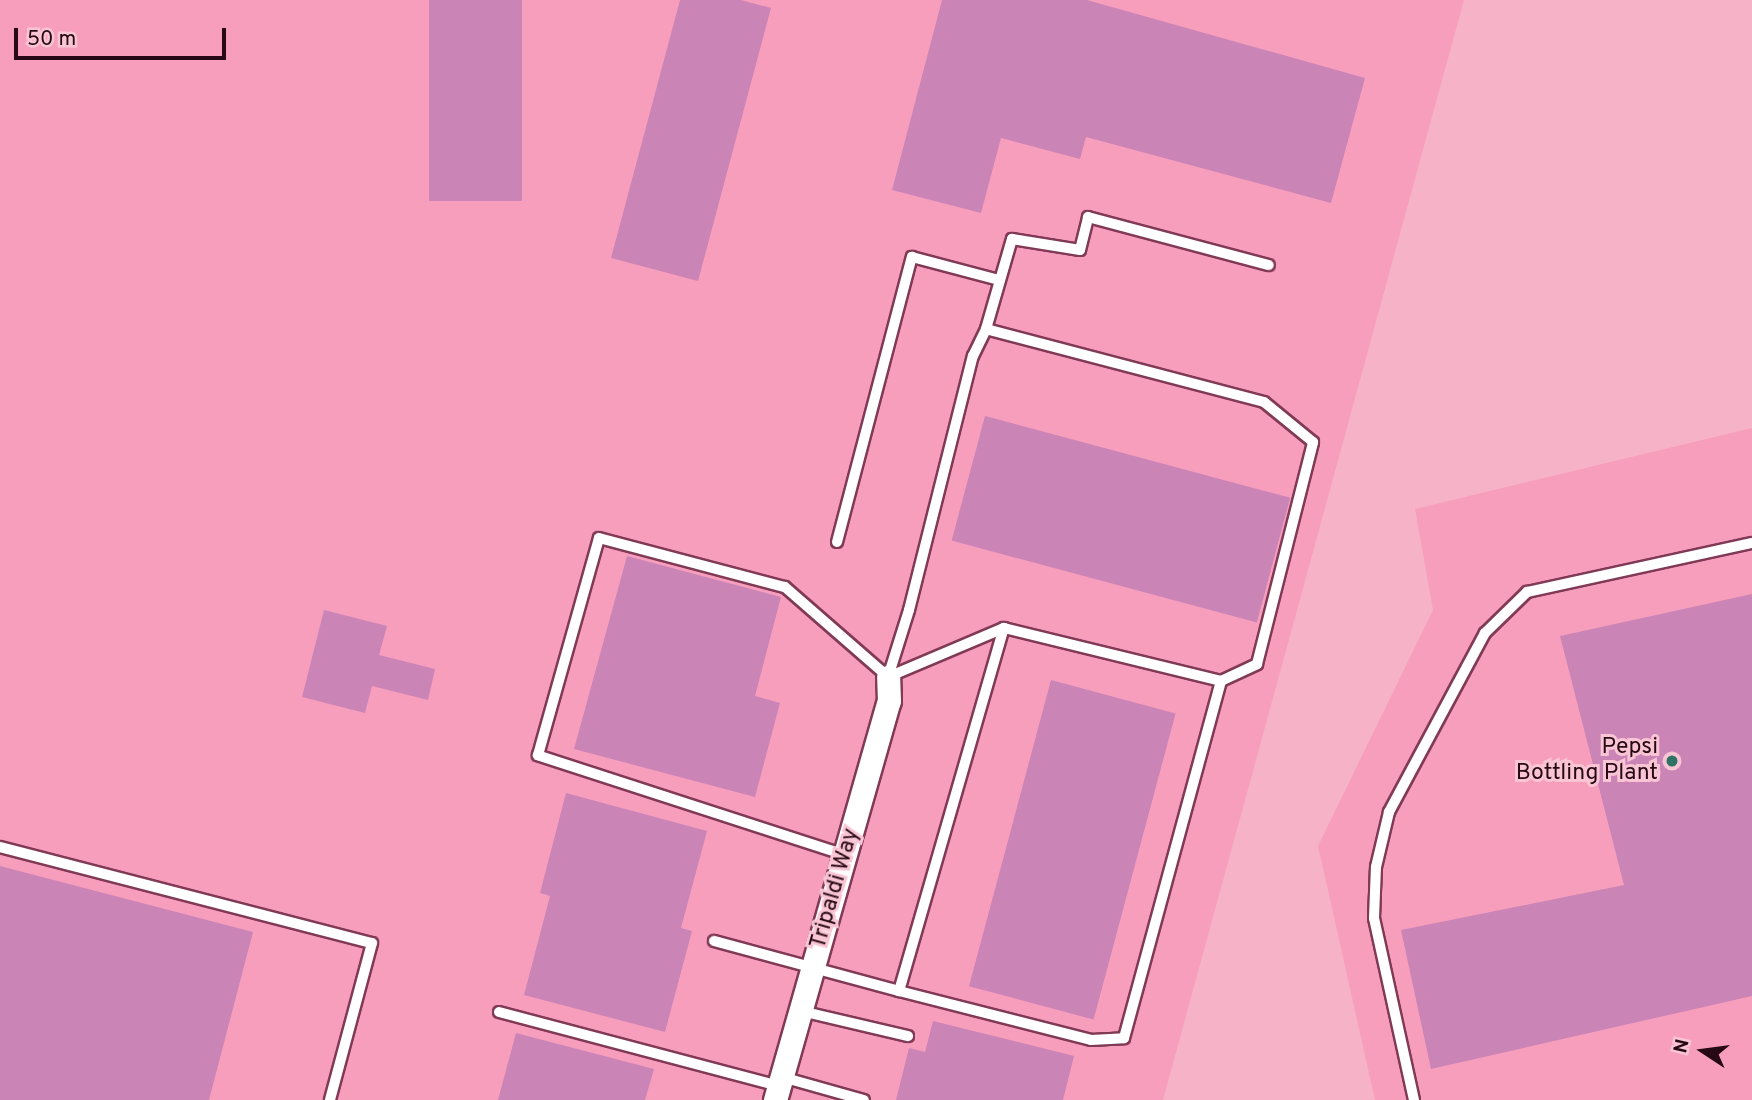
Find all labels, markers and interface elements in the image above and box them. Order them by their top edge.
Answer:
scale bar [18,14,229,58]
text: 50 m [27,26,76,53]
place label: Pepsi Bottling Plant [1516,734,1658,788]
marker: Pepsi Bottling Plant [1664,753,1680,769]
street label: Tripaldi Way [806,825,866,953]
north arrow [1668,1016,1738,1086]
text: N [1669,1037,1696,1056]

